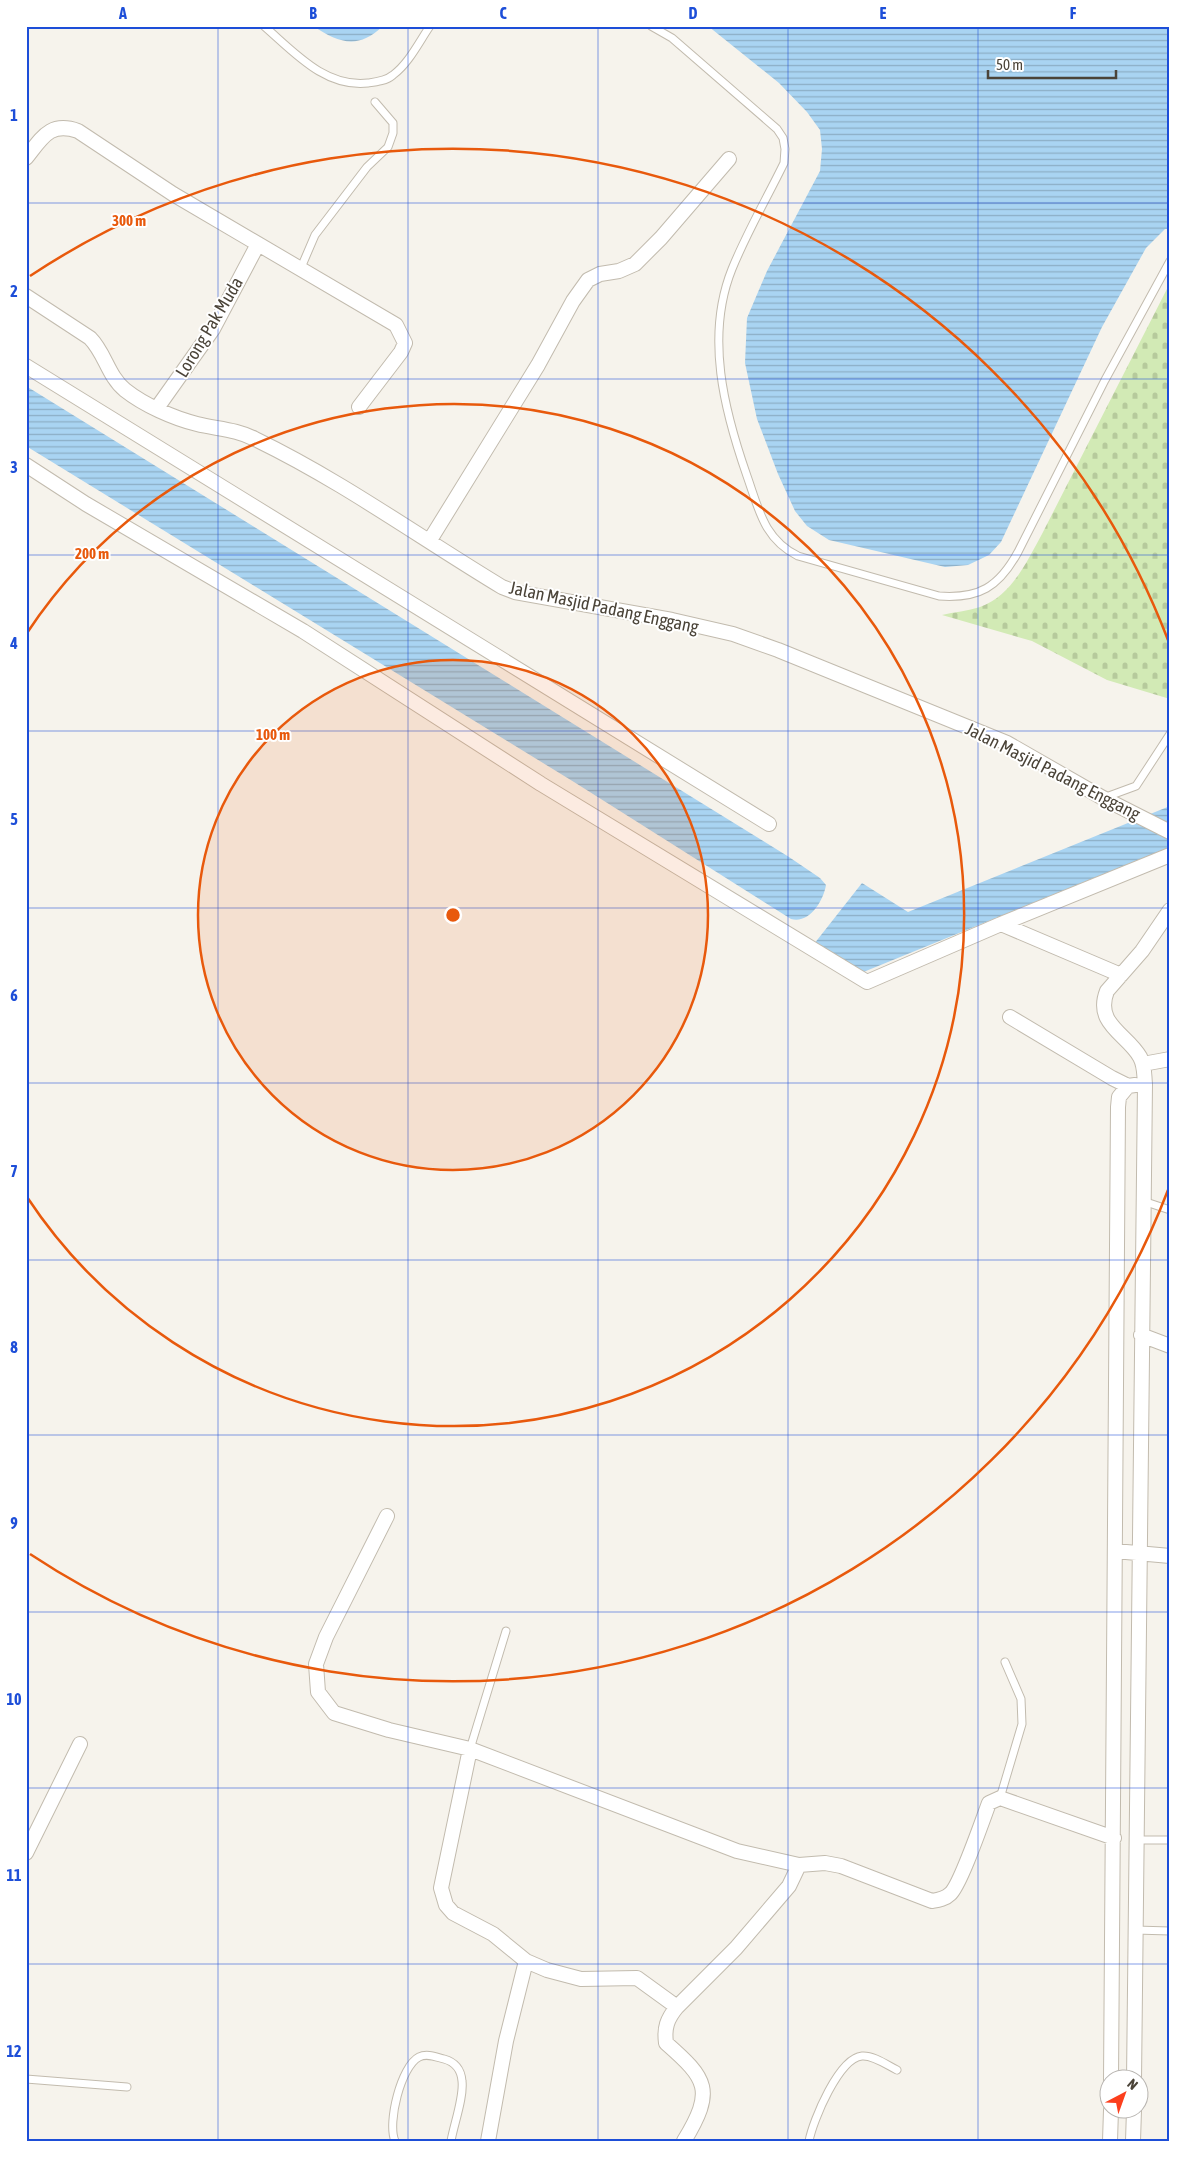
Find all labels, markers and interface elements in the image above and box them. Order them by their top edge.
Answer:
text: A [118,4,127,22]
text: B [309,4,317,22]
text: C [499,4,507,22]
text: D [689,4,698,22]
text: E [880,4,887,22]
text: F [1070,4,1077,22]
scale bar [988,48,1116,80]
text: 50 m [996,56,1023,73]
text: 1 [10,106,18,124]
text: 300 m [112,212,146,229]
street label: Lorong Pak Muda [171,273,247,381]
text: 2 [10,282,18,300]
text: 3 [10,458,18,476]
text: 200 m [75,545,109,562]
street label: Jalan Masjid Padang Enggang [507,577,701,637]
text: 4 [9,634,18,652]
street label: Jalan Masjid Padang Enggang [962,718,1144,824]
text: 100 m [256,726,290,743]
text: 5 [10,810,18,828]
centre of rings [444,906,462,924]
text: 6 [10,986,18,1004]
text: 7 [10,1162,18,1180]
text: 8 [10,1338,18,1356]
text: 9 [10,1514,18,1532]
text: 10 [6,1690,22,1708]
text: 11 [6,1866,22,1884]
text: 12 [6,2042,22,2060]
north arrow [1098,2070,1148,2120]
text: N [1124,2075,1141,2093]

